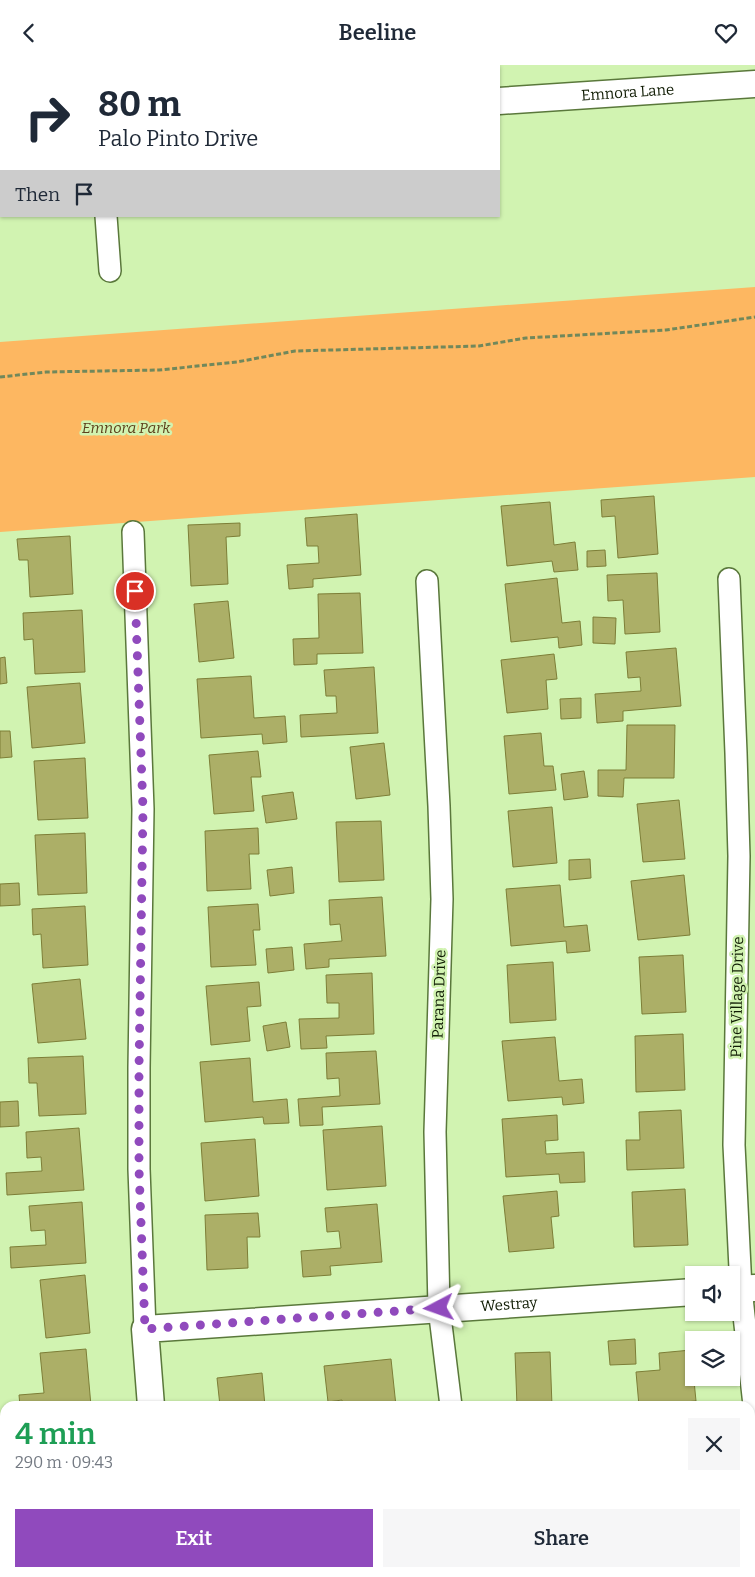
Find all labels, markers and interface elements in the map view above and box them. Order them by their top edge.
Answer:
icon: back [15,19,43,47]
text: Beeline [339,19,416,46]
icon: heart [712,19,740,47]
street label: Emnora Lane [581,80,675,105]
text: 80 m [98,83,181,125]
icon: right [15,85,80,150]
text: Palo Pinto Drive [98,125,258,152]
icon: arrive [70,180,98,208]
text: Then [15,183,60,206]
park label: Emnora Park [82,419,171,437]
pin [114,570,156,612]
icon: arrive [121,577,149,605]
street label: Pine Village Drive [727,936,747,1058]
street label: Parana Drive [428,949,450,1039]
map controls [685,1266,740,1386]
button: sound [685,1266,740,1321]
position arrow [412,1281,464,1333]
street label: Westray [480,1294,538,1315]
button: layers [685,1331,740,1386]
text: 4 min [15,1416,96,1452]
button: close [688,1418,740,1470]
text: 290 m · 09:43 [15,1453,113,1472]
button: Exit [15,1509,373,1567]
button: Share [383,1509,740,1567]

